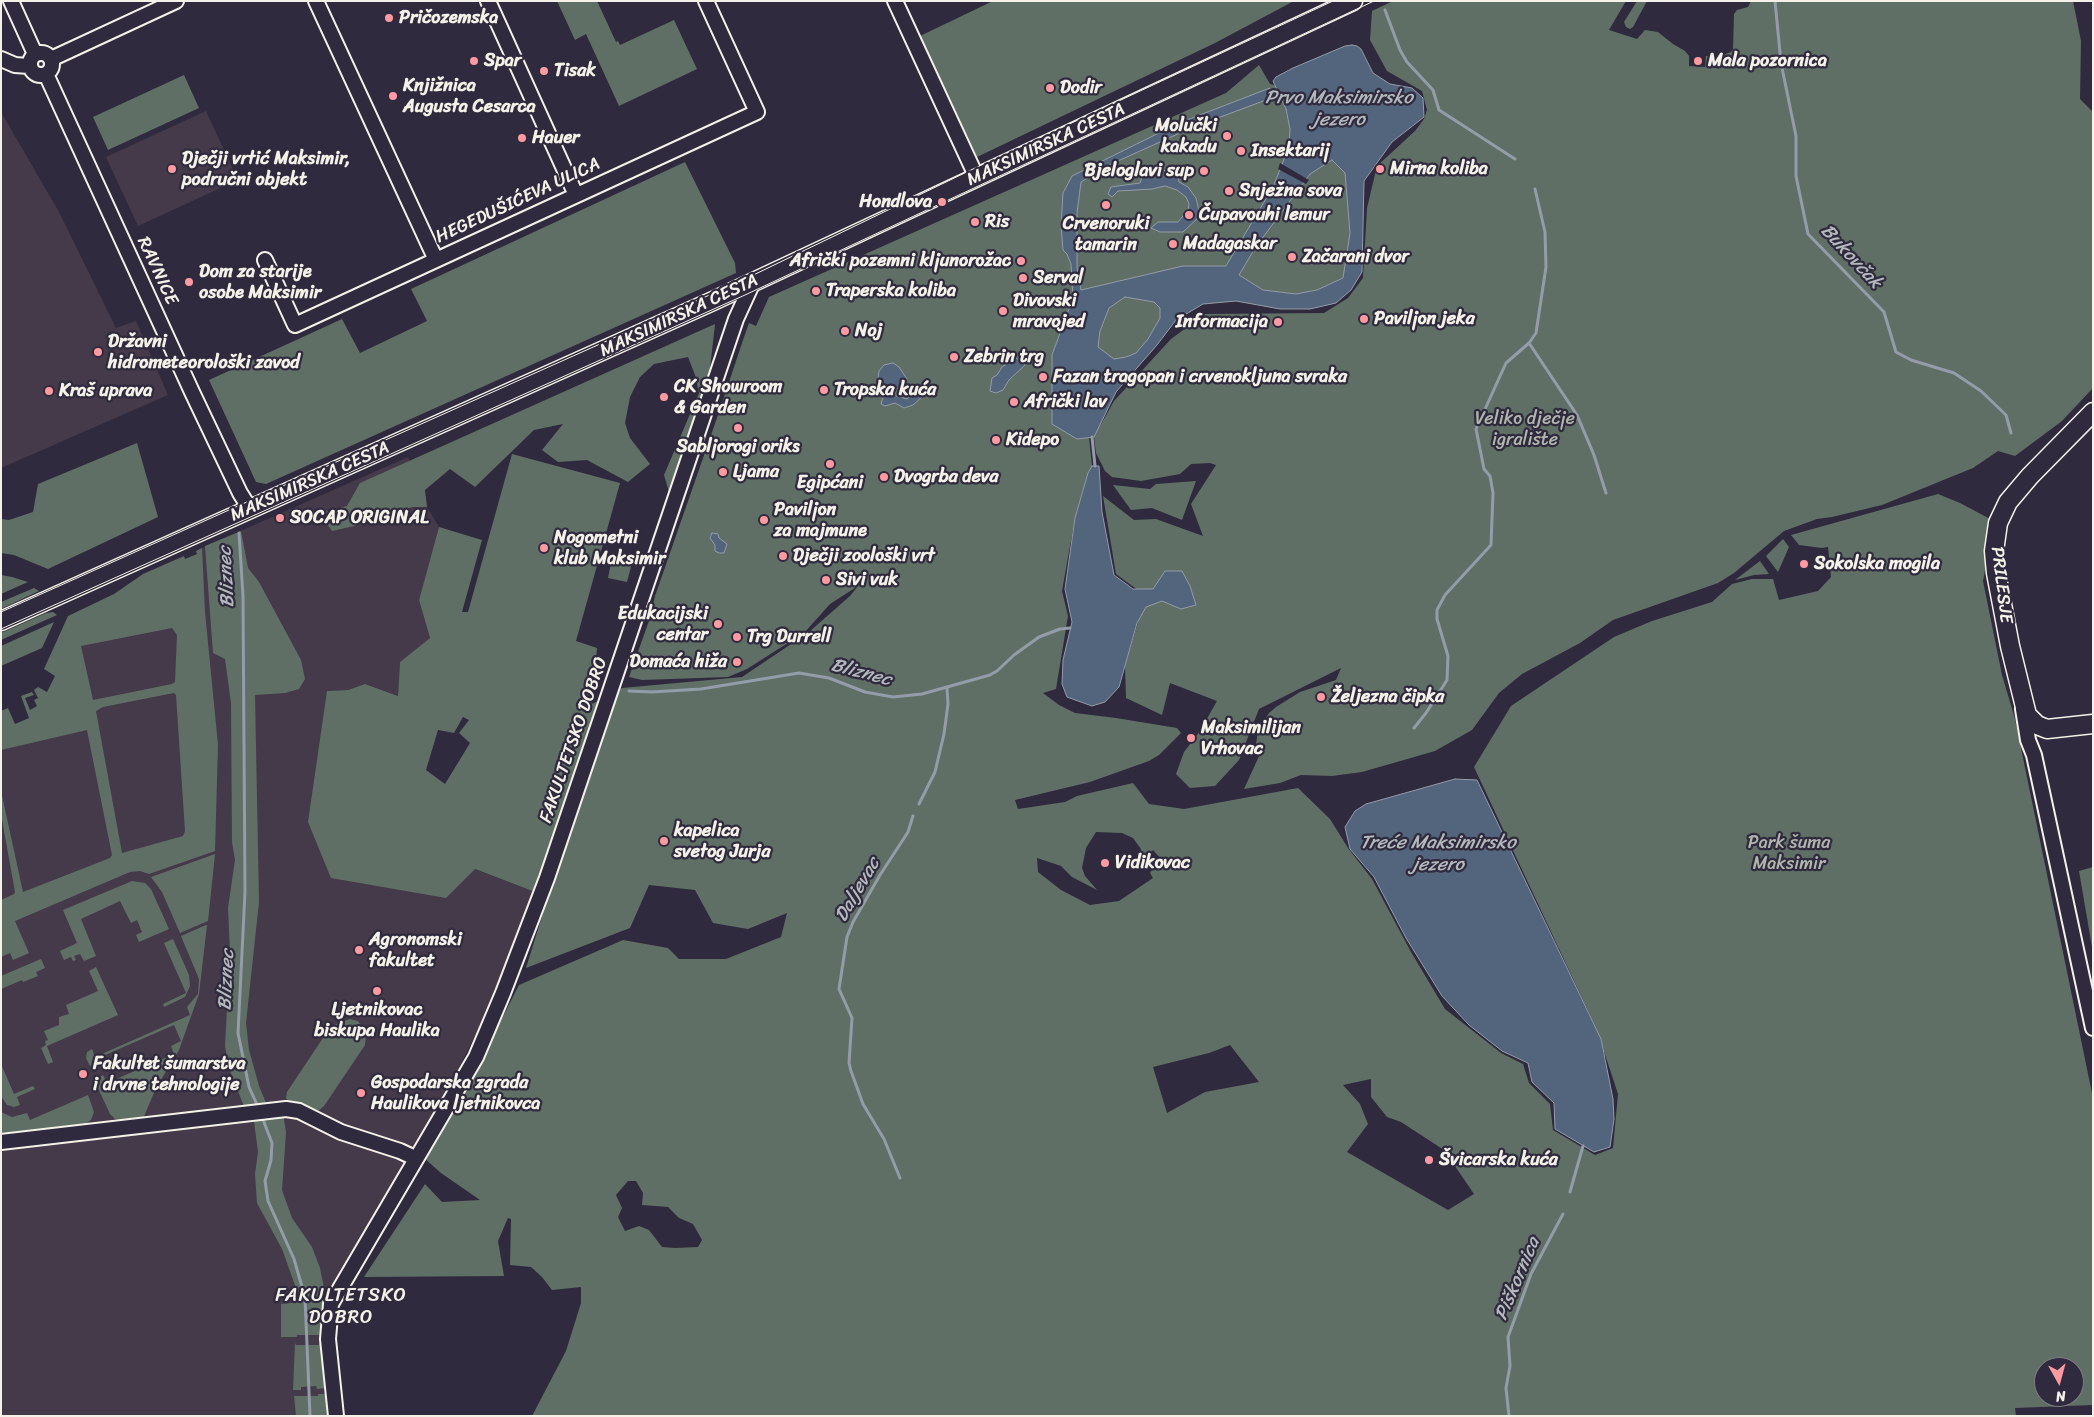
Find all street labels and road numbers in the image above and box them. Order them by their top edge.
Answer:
street label: MAKSIMIRSKA CESTA [964,99,1128,191]
street label: HEGEDUŠIĆEVA ULICA [432,153,604,249]
street label: RAVNICE [132,233,182,309]
street label: MAKSIMIRSKA CESTA [597,270,761,362]
street label: MAKSIMIRSKA CESTA [227,437,393,527]
street label: PRILESJE [1986,545,2016,625]
street label: FAKULTETSKO DOBRO [535,654,613,826]

